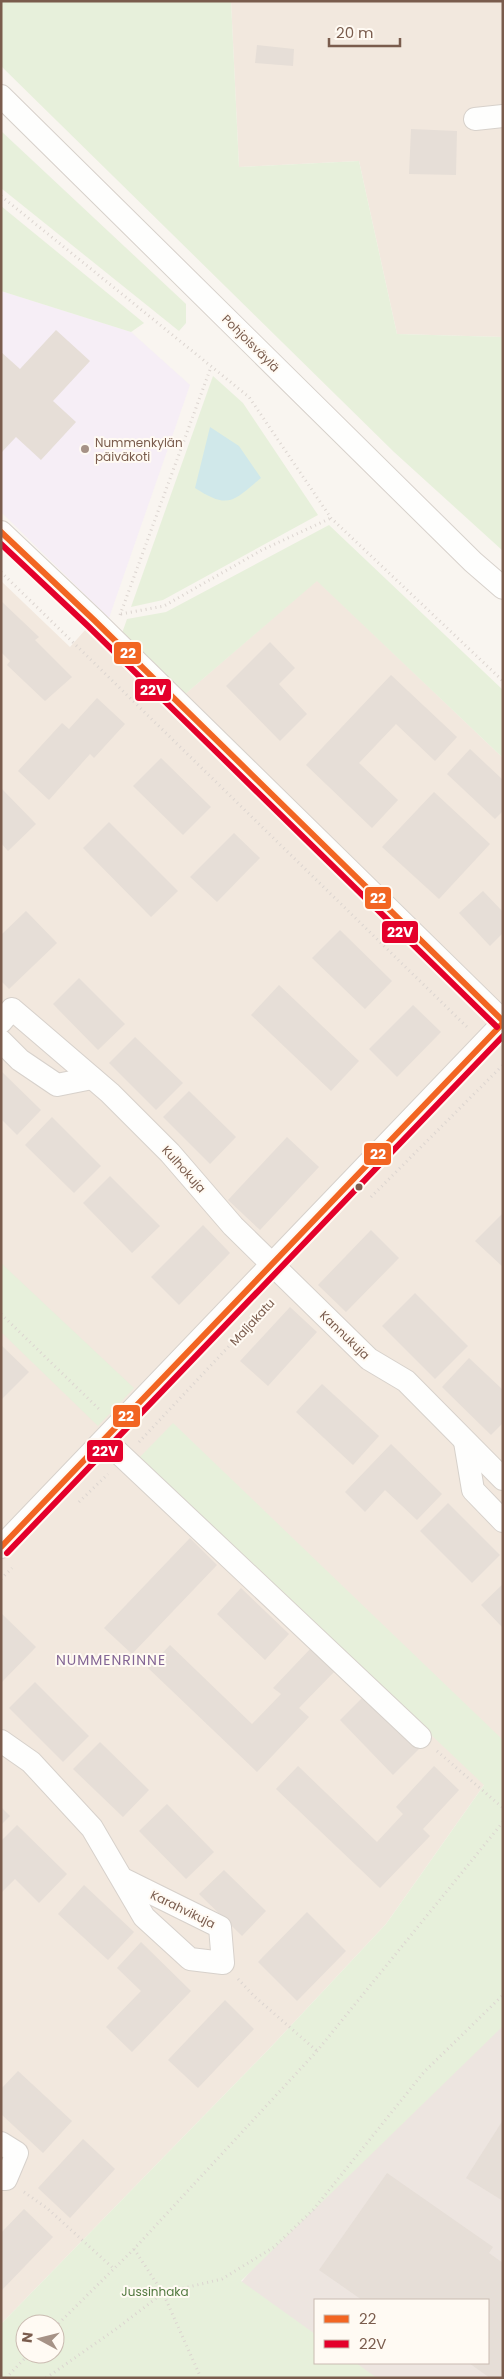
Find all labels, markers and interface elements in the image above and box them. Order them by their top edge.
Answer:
scale bar [329,15,400,47]
text: 20 m [336,22,374,43]
street label: Pohjoisväylä [219,311,283,375]
place label: Nummenkylän päiväkoti [95,434,183,465]
marker: Nummenkylän päiväkoti [79,443,91,455]
line badge: 22 [113,641,142,665]
text: 22 [120,643,136,663]
line badge: 22V [134,678,172,702]
text: 22V [140,680,167,700]
line badge: 22 [364,886,392,910]
text: 22 [370,888,386,908]
line badge: 22V [381,920,419,944]
text: 22V [387,922,414,942]
street label: Kulhokuja [158,1142,210,1196]
line badge: 22 [363,1142,392,1166]
text: 22 [370,1144,386,1164]
unlabelled marker [354,1182,364,1192]
street label: Maljakatu [226,1295,278,1349]
street label: Kannukuja [316,1307,374,1363]
line badge: 22 [112,1404,141,1428]
text: 22 [118,1406,134,1426]
line badge: 22V [86,1439,124,1463]
text: 22V [92,1441,119,1461]
district label: NUMMENRINNE [56,1650,166,1670]
street label: Karahvikuja [148,1886,218,1932]
park label: Jussinhaka [121,2283,189,2300]
legend [314,2299,489,2364]
text: 22 [359,2308,376,2329]
north arrow [15,2314,65,2364]
text: N [17,2331,38,2344]
text: 22V [359,2333,386,2354]

